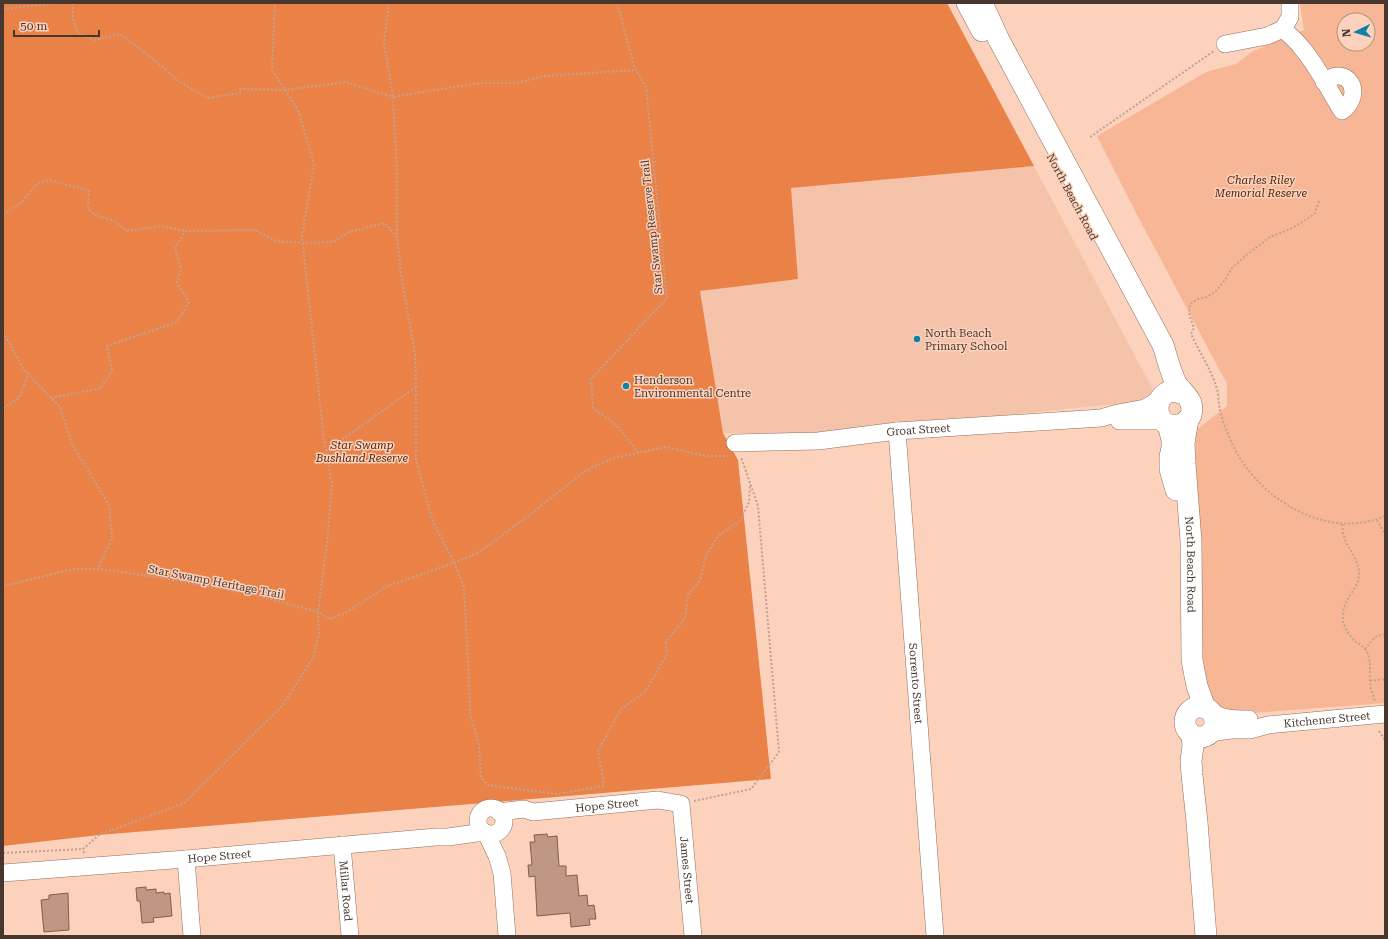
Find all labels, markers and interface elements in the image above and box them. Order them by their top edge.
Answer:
scale bar [14,12,99,38]
north arrow [1336,12,1376,52]
text: 50 m [20,19,47,33]
text: N [1340,28,1353,38]
street label: North Beach Road [1044,151,1100,243]
street label: Star Swamp Reserve Trail [638,159,666,295]
park label: Charles Riley Memorial Reserve [1214,174,1308,200]
place label: North Beach Primary School [925,327,1008,353]
marker: North Beach Primary School [912,334,922,344]
place label: Henderson Environmental Centre [634,374,751,400]
marker: Henderson Environmental Centre [621,381,631,391]
street label: Groat Street [886,421,951,439]
park label: Star Swamp Bushland Reserve [315,439,408,465]
street label: North Beach Road [1183,516,1198,613]
street label: Star Swamp Heritage Trail [147,562,286,602]
street label: Sorrento Street [906,642,926,724]
street label: Kitchener Street [1283,709,1371,730]
street label: Hope Street [575,795,639,814]
street label: James Street [677,836,697,904]
street label: Hope Street [187,847,252,865]
street label: Millar Road [337,860,355,922]

